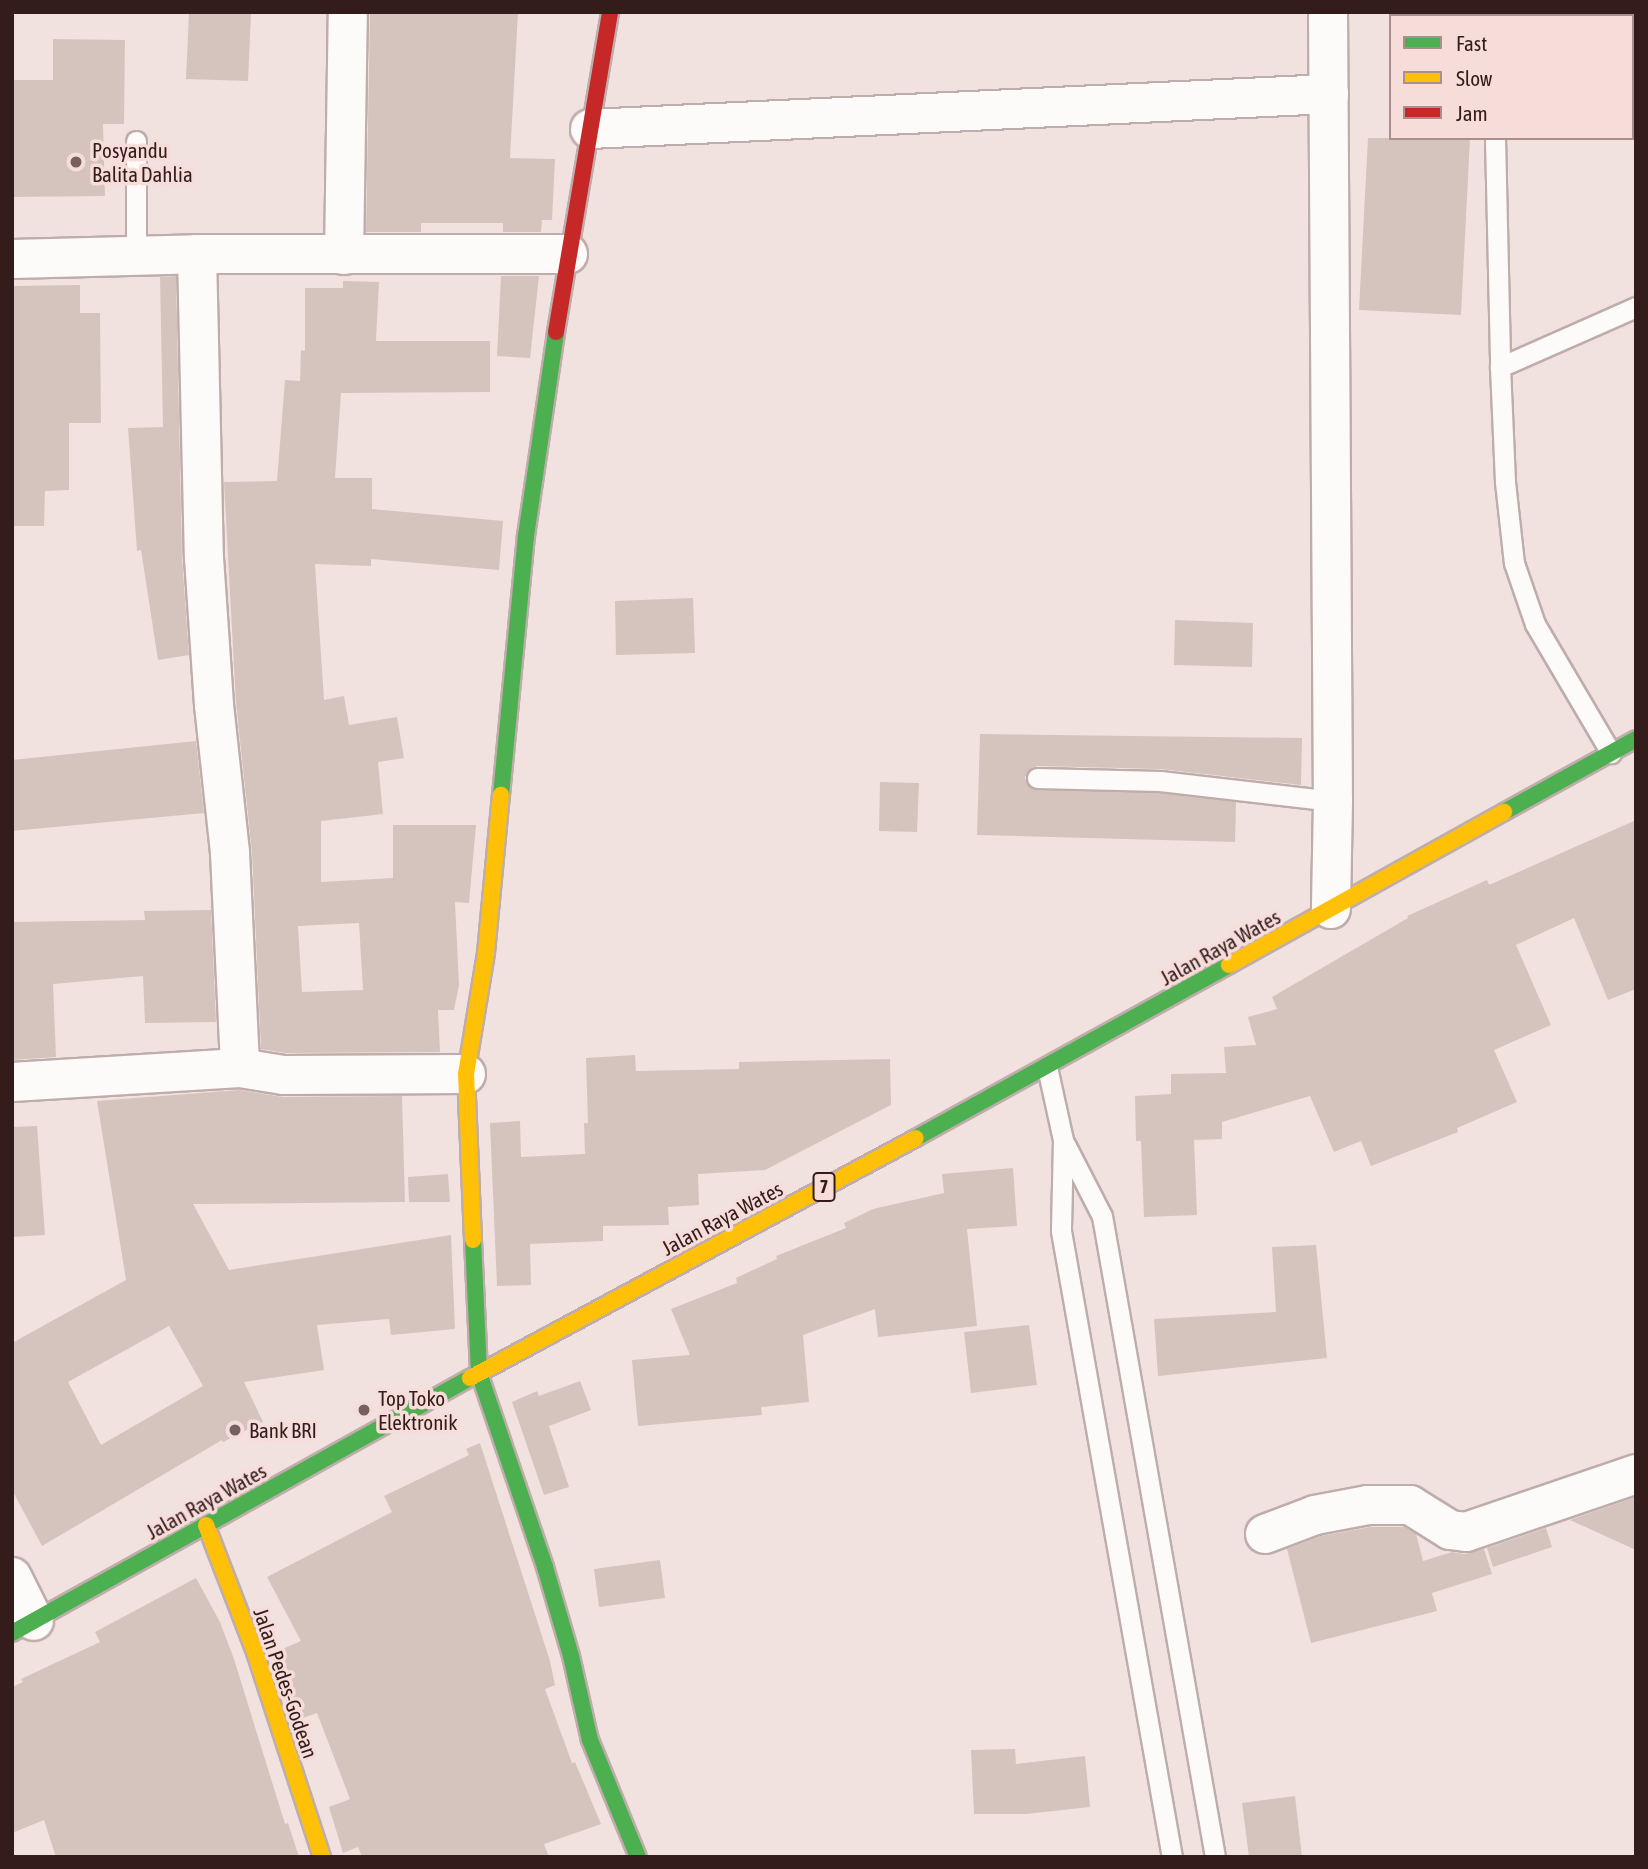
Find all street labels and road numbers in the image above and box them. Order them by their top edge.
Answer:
street label: Jalan Raya Wates [1156,904,1284,990]
road number: 7 [812,1172,836,1203]
street label: Jalan Raya Wates [657,1176,787,1260]
street label: Jalan Raya Wates [142,1458,270,1544]
street label: Jalan Pedes-Godean [249,1605,323,1761]

